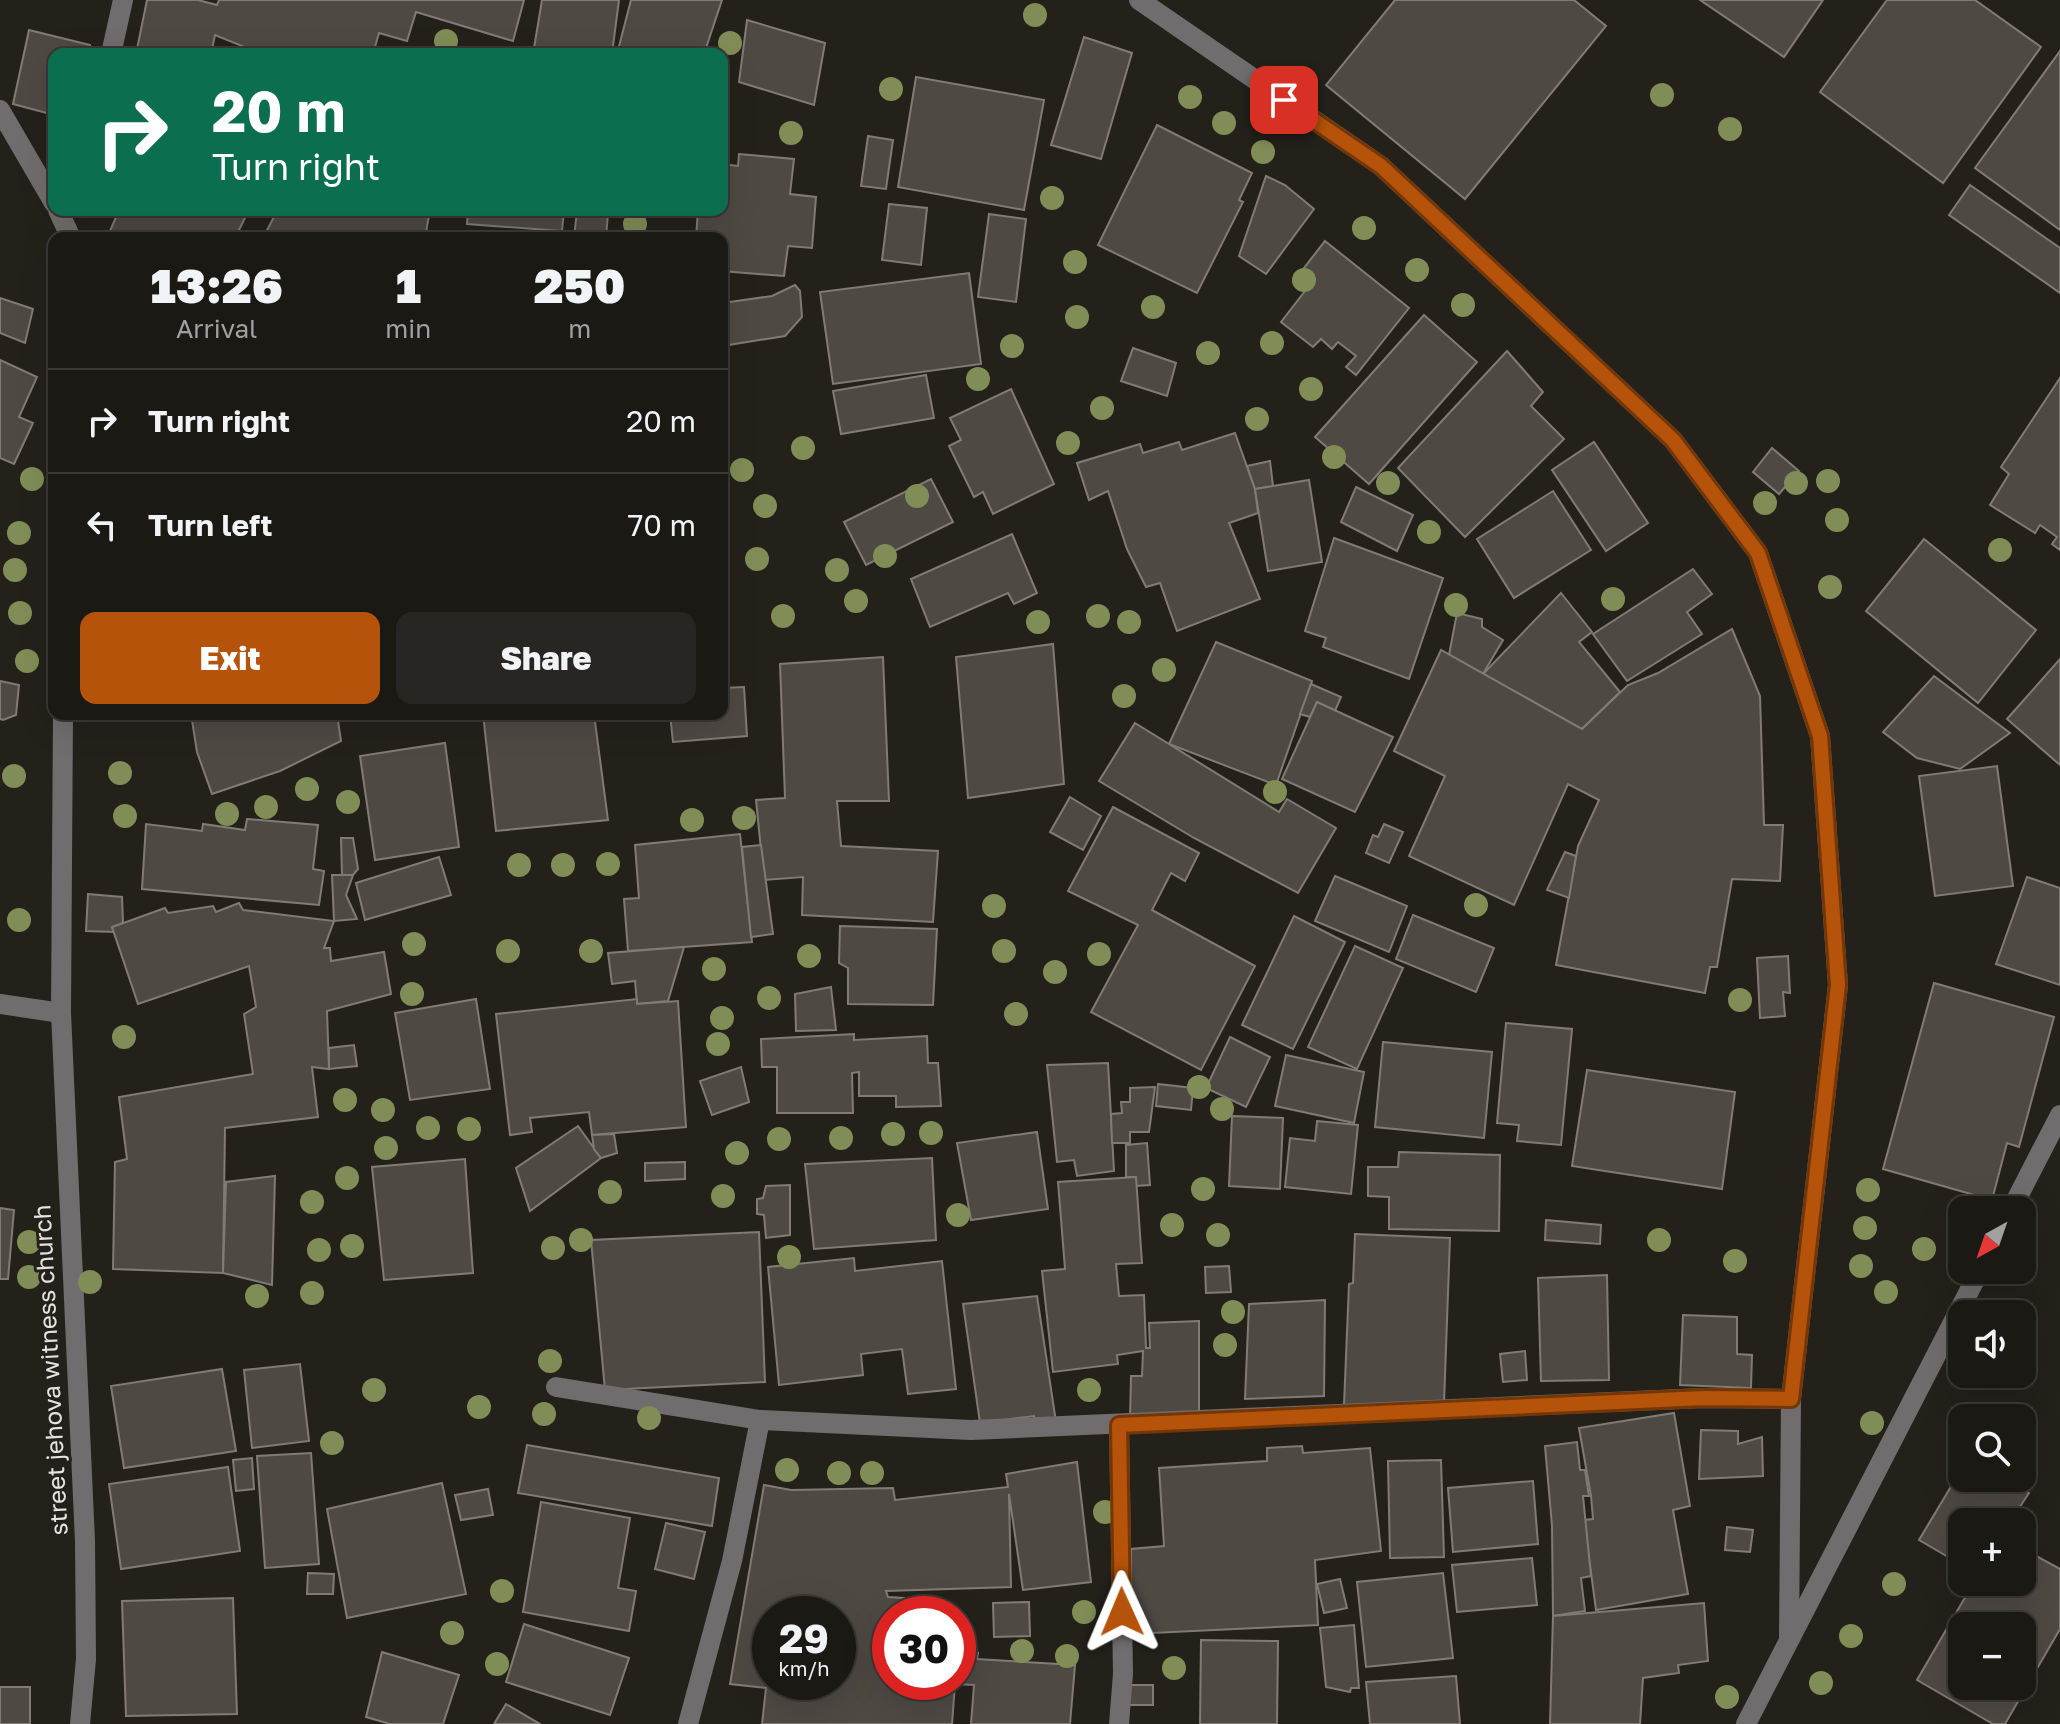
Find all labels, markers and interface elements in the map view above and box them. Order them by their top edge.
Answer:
pin [1250,66,1318,134]
text: 20 m [212,77,346,144]
icon: arrive [1262,78,1306,122]
icon: right [80,80,184,184]
text: Turn right [212,145,380,188]
text: 13:26 [150,256,283,314]
text: 1 [396,256,421,314]
text: 250 [534,256,626,314]
text: Arrival [176,313,257,344]
text: min [385,313,431,344]
text: m [568,313,591,344]
icon: right [80,399,124,443]
text: Turn right [148,403,290,439]
text: 20 m [626,403,696,439]
icon: left [80,503,124,547]
text: Turn left [148,507,273,543]
text: 70 m [627,507,696,543]
button: Exit [80,612,380,704]
button: Share [396,612,696,704]
north arrow [1948,1196,2036,1284]
map controls [1948,1196,2036,1700]
street label: street jehova witness church [26,1204,73,1536]
button: sound [1948,1300,2036,1388]
button: search [1948,1404,2036,1492]
button: + [1948,1508,2036,1596]
position arrow [1080,1570,1164,1654]
speed limit sign: 30 [872,1596,976,1700]
button: − [1948,1612,2036,1700]
text: 29 [779,1614,829,1662]
text: km/h [779,1656,829,1680]

